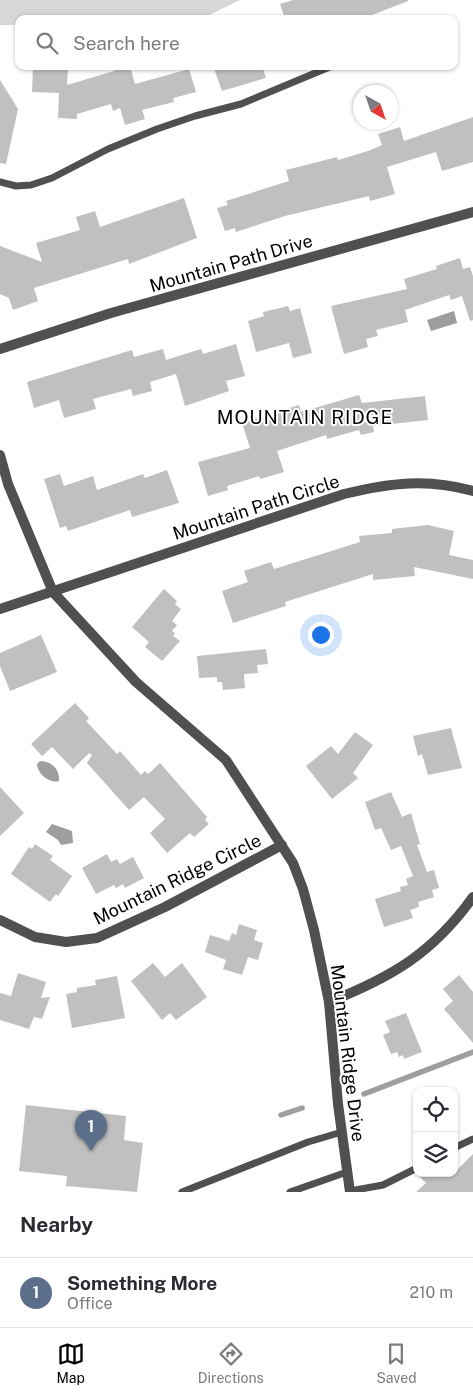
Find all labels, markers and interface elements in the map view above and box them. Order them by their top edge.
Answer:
search box [15,15,458,70]
icon: search [33,29,61,57]
text: Search here [73,32,180,54]
north arrow [353,85,398,130]
street label: Mountain Path Drive [147,230,315,296]
district label: MOUNTAIN RIDGE [217,406,393,428]
street label: Mountain Path Circle [170,470,342,544]
your location [308,622,334,648]
street label: Mountain Ridge Circle [90,829,264,929]
street label: Mountain Ridge Drive [327,963,369,1143]
map controls [413,1087,458,1177]
button: locate [413,1087,458,1132]
pin: 1 [75,1110,107,1151]
button: layers [413,1132,458,1177]
text: Nearby [20,1212,93,1237]
text: Something More [67,1272,217,1294]
text: 1 [33,1283,39,1302]
text: 210 m [409,1283,453,1302]
text: Office [67,1294,113,1313]
tab: Map [56,1340,85,1386]
tab: Directions [198,1340,264,1386]
tab: Saved [376,1340,417,1386]

